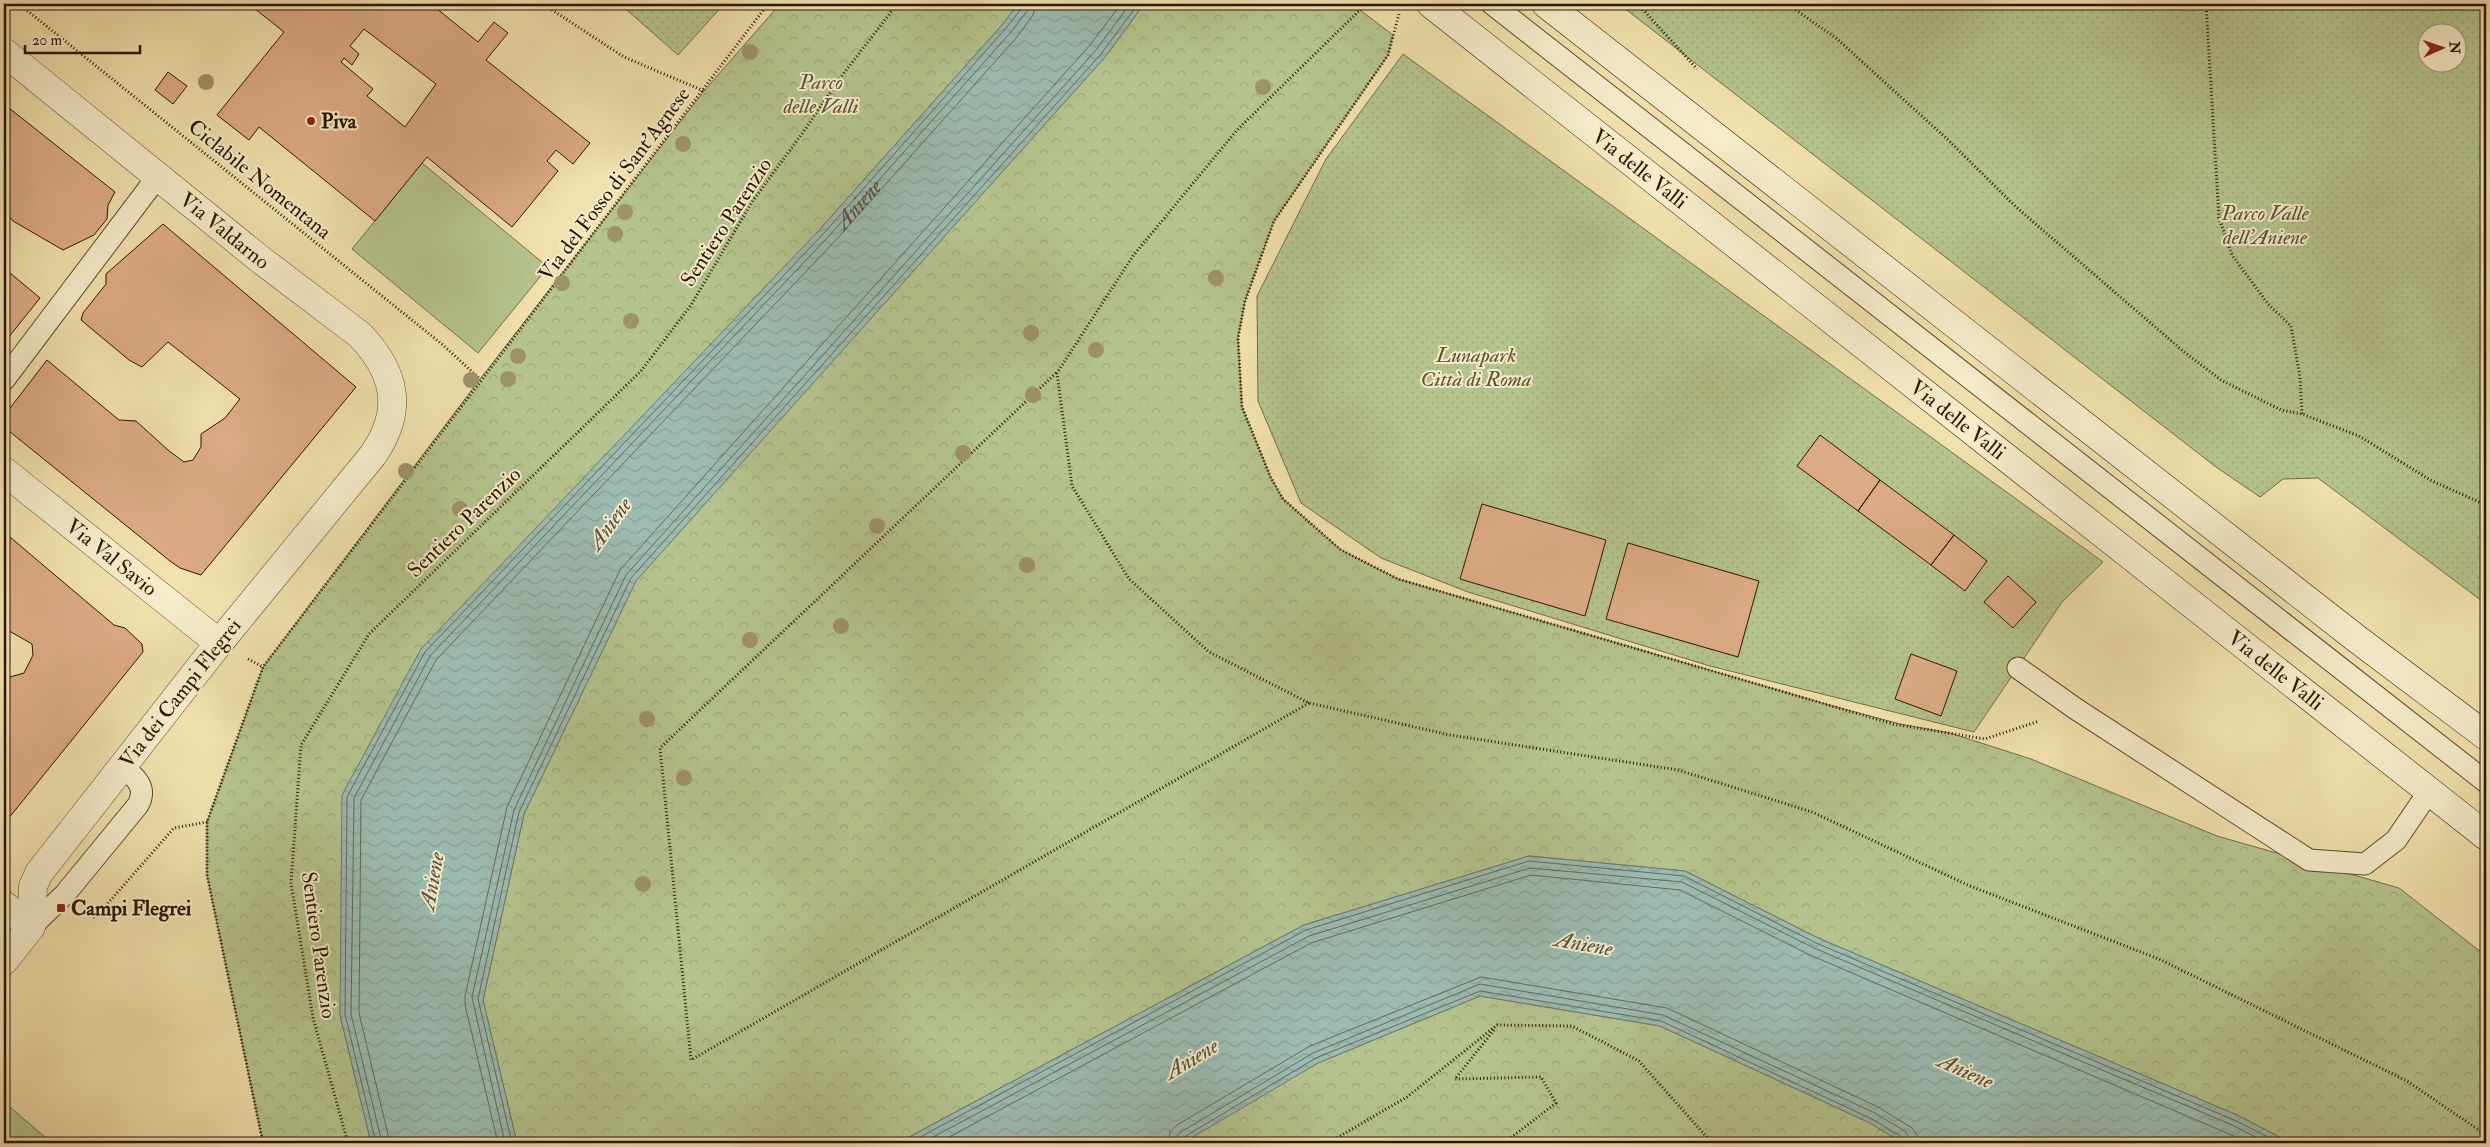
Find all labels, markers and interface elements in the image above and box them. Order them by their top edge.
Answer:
scale bar [25,22,140,54]
north arrow [2418,22,2468,72]
text: 20 m [32,31,62,50]
text: N [2446,40,2463,55]
park label: Parco delle Valli [783,69,859,120]
street label: Via del Fosso di Sant'Agnese [533,82,696,287]
place label: Piva [321,108,358,135]
street label: Ciclabile Nomentana [183,113,337,246]
marker: Piva [305,115,317,127]
street label: Via delle Valli [1586,123,1693,215]
street label: Sentiero Parenzio [675,153,778,292]
water label: Aniene [827,173,889,237]
street label: Via Valdarno [174,187,275,276]
park label: Parco Valle dell'Aniene [2220,200,2310,251]
park label: Lunapark Città di Roma [1420,342,1532,393]
street label: Via delle Valli [1904,374,2011,466]
street label: Sentiero Parenzio [402,461,527,583]
water label: Aniene [580,491,639,557]
street label: Via Val Savio [60,513,163,602]
street label: Via dei Campi Flegrei [113,613,248,774]
street label: Via delle Valli [2222,625,2329,717]
water label: Aniene [413,850,451,914]
street label: Sentiero Parenzio [295,870,342,1020]
place label: Campi Flegrei [71,895,192,922]
marker: Campi Flegrei [55,902,67,914]
water label: Aniene [1551,925,1615,963]
water label: Aniene [1158,1032,1224,1087]
water label: Aniene [1932,1046,1998,1096]

